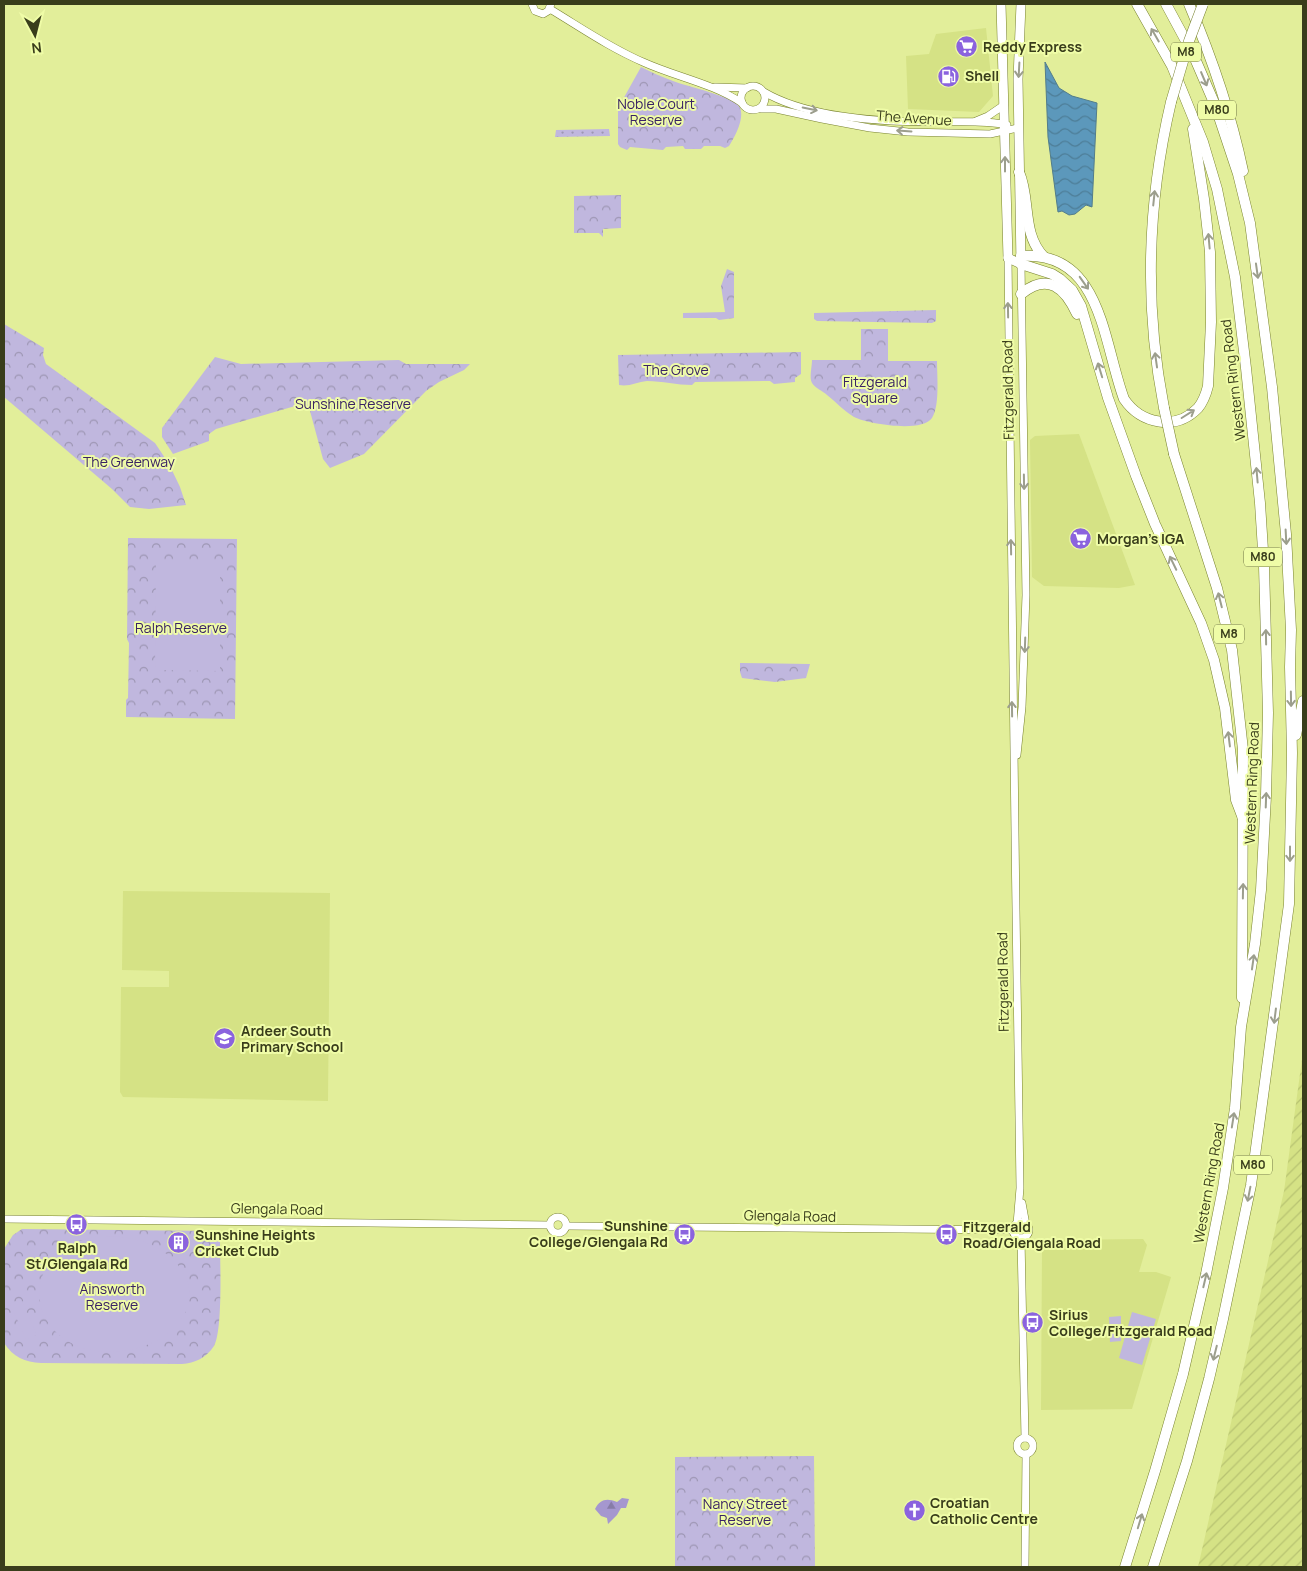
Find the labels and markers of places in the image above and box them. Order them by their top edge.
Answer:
supermarket icon: Reddy Express [955,35,979,59]
place label: Reddy Express [983,37,1083,56]
fuel station icon: Shell [937,64,961,88]
place label: Shell [965,66,999,85]
supermarket icon: Morgan's IGA [1069,527,1093,551]
place label: Morgan's IGA [1097,529,1185,548]
place label: Ardeer South Primary School [241,1021,343,1056]
school or university icon: Ardeer South Primary School [213,1027,237,1051]
bus stop icon: Ralph St/Glengala Rd [65,1213,89,1237]
place label: Sunshine College/Glengala Rd [529,1216,668,1251]
place label: Fitzgerald Road/Glengala Road [963,1217,1101,1252]
bus stop icon: Sunshine College/Glengala Rd [672,1222,696,1246]
bus stop icon: Fitzgerald Road/Glengala Road [935,1223,959,1247]
place label: Sunshine Heights Cricket Club [195,1225,316,1260]
building icon: Sunshine Heights Cricket Club [167,1231,191,1255]
place label: Ralph St/Glengala Rd [26,1238,128,1273]
place label: Sirius College/Fitzgerald Road [1049,1305,1213,1340]
bus stop icon: Sirius College/Fitzgerald Road [1021,1311,1045,1335]
place label: Croatian Catholic Centre [930,1493,1038,1528]
church icon: Croatian Catholic Centre [902,1499,926,1523]

